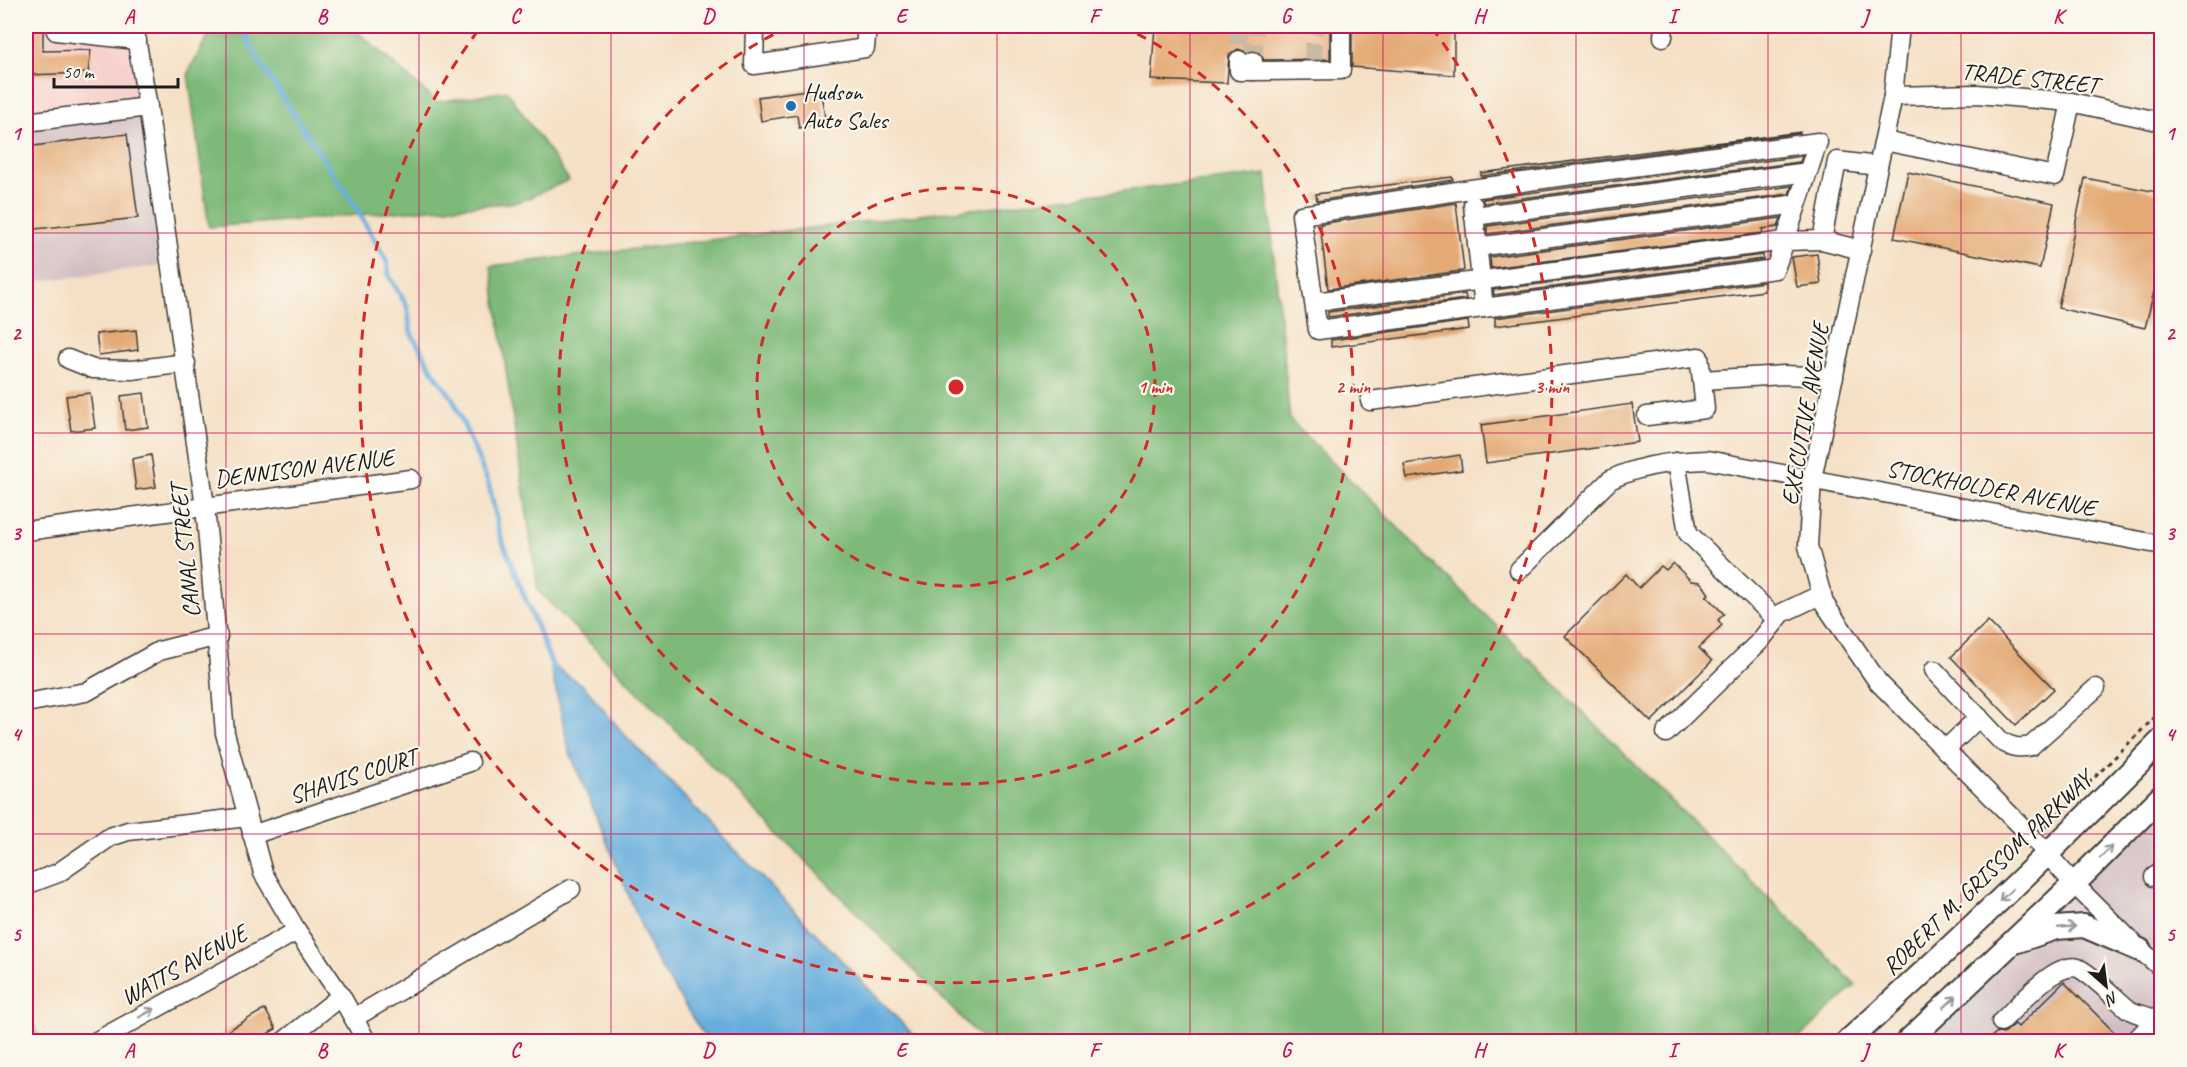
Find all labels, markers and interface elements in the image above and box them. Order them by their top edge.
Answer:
text: A [124,4,136,29]
text: B [317,4,329,29]
text: C [510,4,522,29]
text: D [702,4,716,29]
text: E [896,4,910,29]
text: F [1089,4,1103,29]
text: G [1281,4,1294,29]
text: H [1473,4,1488,29]
text: I [1668,4,1681,29]
text: J [1860,4,1872,29]
text: K [2053,4,2067,29]
scale bar [54,51,178,89]
street label: TRADE STREET [1960,56,2105,101]
text: 50 m [63,61,96,83]
place label: Hudson Auto Sales [803,77,889,135]
marker: Hudson Auto Sales [784,99,798,113]
text: 1 [12,121,23,146]
text: 1 [2166,121,2177,146]
street label: EXECUTIVE AVENUE [1774,318,1836,507]
text: 2 [12,321,23,346]
text: 2 [2166,321,2177,346]
text: 1 min [1138,376,1173,398]
text: 2 min [1336,376,1371,398]
text: 3 min [1535,376,1570,398]
centre of rings [946,377,966,397]
street label: DENNISON AVENUE [213,442,399,494]
street label: STOCKHOLDER AVENUE [1884,453,2101,524]
street label: CANAL STREET [163,478,207,619]
text: 3 [12,521,23,546]
text: 3 [2166,521,2177,546]
text: 4 [12,722,24,747]
text: 4 [2166,722,2178,747]
street label: SHAVIS COURT [285,740,425,811]
street label: ROBERT M. GRISSOM PARKWAY [1876,761,2102,981]
one-way arrow [2098,845,2113,860]
one-way arrow [1999,887,2014,902]
street label: WATTS AVENUE [116,917,255,1012]
one-way arrow [2057,921,2076,932]
text: 5 [12,922,23,947]
text: 5 [2166,922,2177,947]
north arrow [2076,956,2136,1016]
text: N [2101,987,2122,1011]
one-way arrow [1942,994,1957,1009]
one-way arrow [137,1007,155,1018]
text: A [124,1038,136,1063]
text: B [317,1038,329,1063]
text: C [510,1038,522,1063]
text: D [702,1038,716,1063]
text: E [896,1038,910,1063]
text: F [1089,1038,1103,1063]
text: G [1281,1038,1294,1063]
text: H [1473,1038,1488,1063]
text: I [1668,1038,1681,1063]
text: J [1860,1038,1872,1063]
text: K [2053,1038,2067,1063]

